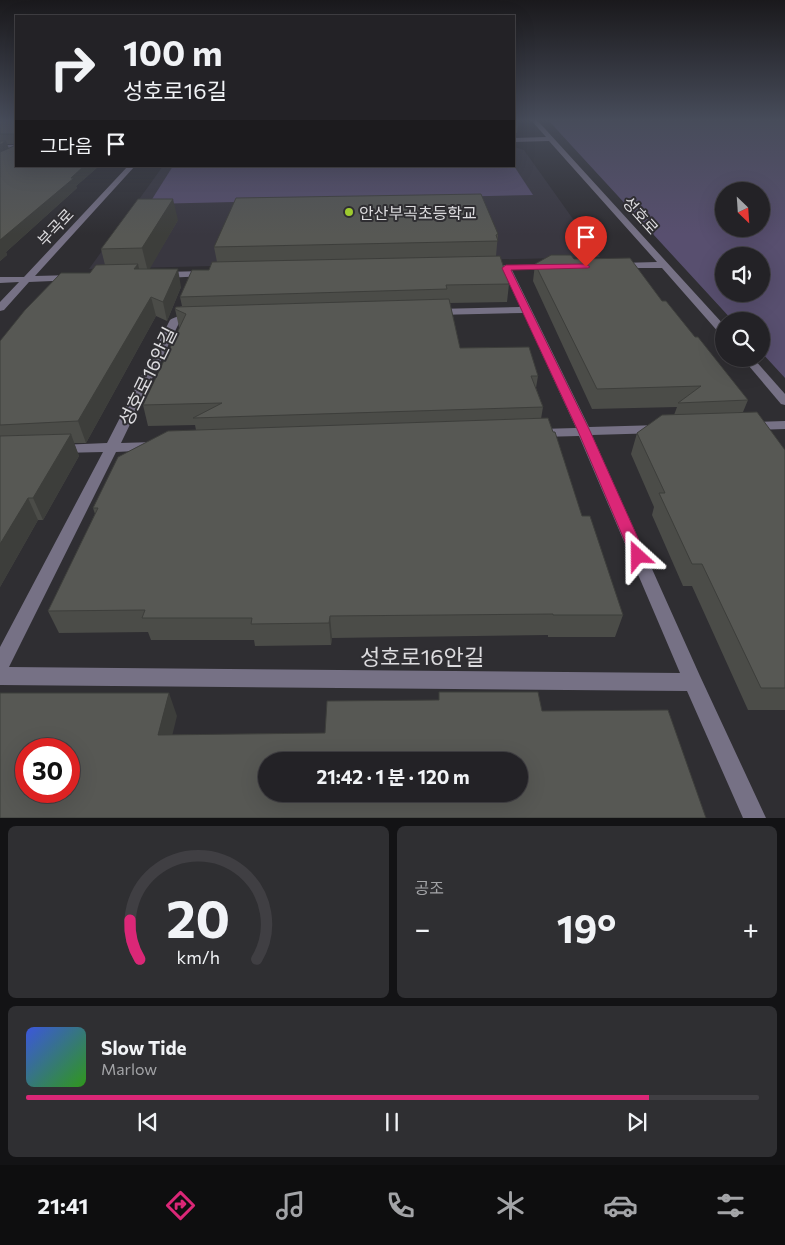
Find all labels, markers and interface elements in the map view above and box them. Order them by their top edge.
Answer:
text: 100 m [123,30,223,73]
icon: right [40,35,105,100]
text: 성호로16길 [123,77,227,104]
icon: arrive [102,130,130,158]
text: 그다음 [40,134,92,157]
north arrow [715,182,770,238]
map controls [715,182,770,367]
street label: 성호로 [619,192,663,238]
place label: 안산부곡초등학교 [359,203,477,222]
street label: 부곡로 [33,204,77,250]
marker: 안산부곡초등학교 [343,206,355,218]
pin [565,216,607,267]
icon: arrive [572,223,600,251]
button: sound [715,247,770,302]
button: search [715,312,770,367]
street label: 성호로16안길 [113,323,181,429]
position arrow [611,529,663,581]
street label: 성호로16안길 [360,643,484,670]
speed limit sign: 30 [15,738,80,803]
text: 21:42 · 1 분 · 120 m [316,765,470,788]
text: 공조 [415,878,444,897]
text: 20 [166,885,230,949]
text: 19° [557,904,616,951]
text: − [415,911,430,945]
text: + [743,911,759,945]
text: km/h [177,946,220,968]
text: Slow Tide [101,1036,187,1059]
text: Marlow [101,1059,157,1078]
icon: previous [134,1108,162,1136]
icon: pause [378,1108,406,1136]
icon: next [623,1108,651,1136]
icon: directions [163,1188,198,1223]
icon: music [273,1188,308,1223]
icon: phone [383,1188,418,1223]
icon: climate [493,1188,528,1223]
icon: car [603,1188,638,1223]
icon: filters [713,1188,748,1223]
text: 21:41 [37,1192,89,1219]

